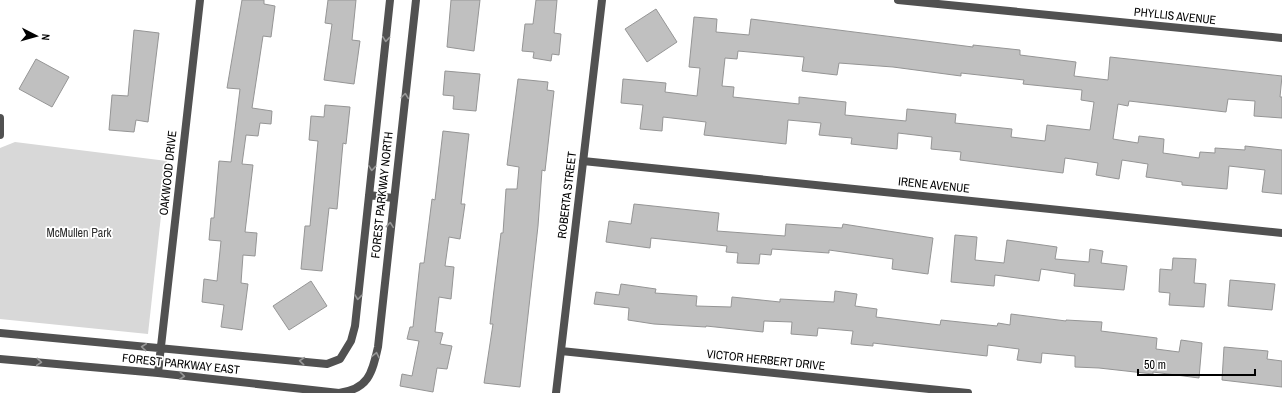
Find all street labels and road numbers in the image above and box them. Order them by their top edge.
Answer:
street label: PHYLLIS AVENUE [1133,4,1217,28]
street label: OAKWOOD DRIVE [156,130,180,216]
street label: FOREST PARKWAY NORTH [367,131,397,259]
street label: ROBERTA STREET [554,151,580,239]
street label: IRENE AVENUE [897,173,971,197]
street label: VICTOR HERBERT DRIVE [706,346,826,374]
street label: FOREST PARKWAY EAST [121,350,241,378]

